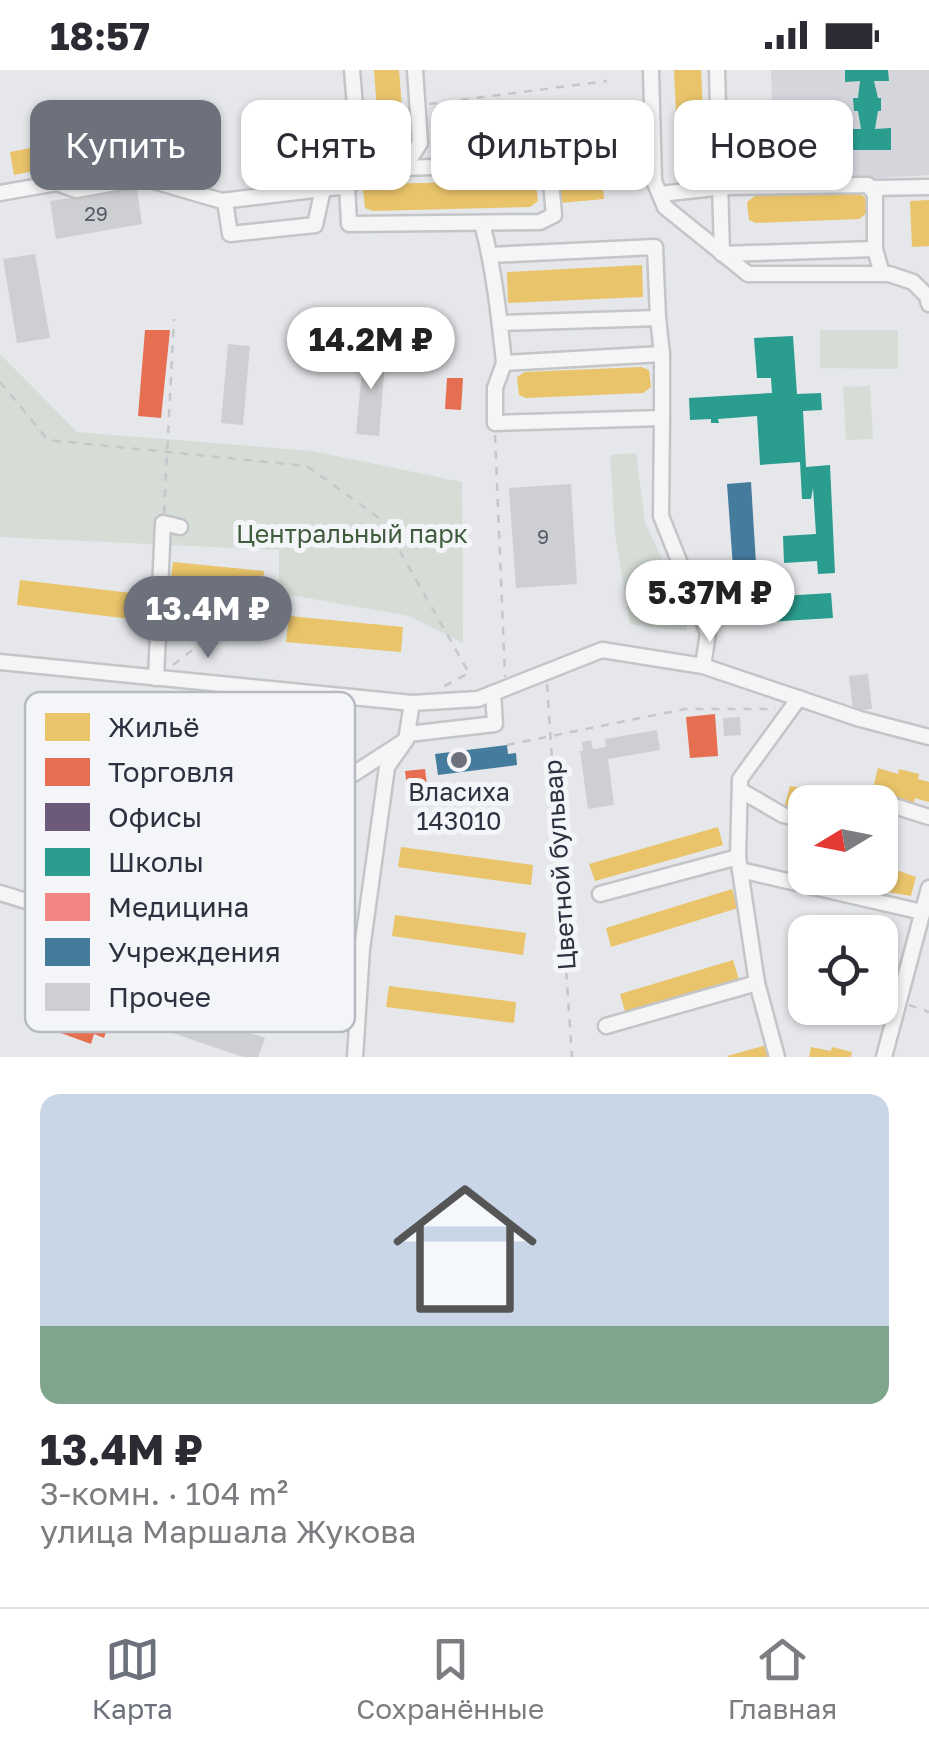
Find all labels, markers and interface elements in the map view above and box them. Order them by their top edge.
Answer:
text: 18:57 [50,13,150,58]
chip: Купить [30,100,221,190]
chip: Снять [241,100,411,190]
chip: Фильтры [431,100,654,190]
chip: Новое [674,100,853,190]
house number: 29 [84,201,108,225]
pin: 14.2M ₽ [279,307,463,392]
text: 14.2M ₽ [309,320,433,358]
park label: Центральный парк [236,518,468,549]
house number: 9 [537,524,549,548]
pin: 5.37M ₽ [618,560,802,645]
text: 5.37M ₽ [648,573,772,611]
pin: 13.4M ₽ [116,576,300,661]
text: 13.4M ₽ [146,589,270,627]
legend [25,692,355,1032]
text: Жильё [108,710,200,743]
marker: Власиха 143010 [448,749,470,771]
text: Торговля [108,755,234,788]
street label: Цветной бульвар [536,759,582,971]
place label: Власиха 143010 [408,776,510,836]
north arrow [788,785,898,895]
map controls [788,785,898,1025]
text: Офисы [108,800,202,833]
text: Школы [108,845,204,878]
text: Медицина [108,890,249,923]
button: locate [788,915,898,1025]
text: Учреждения [108,935,281,968]
text: Прочее [108,980,211,1013]
icon: home [375,1159,555,1339]
text: 13.4M ₽ [40,1424,203,1474]
text: 3-комн. · 104 m² [40,1474,288,1512]
text: улица Маршала Жукова [40,1512,416,1550]
tab: Карта [92,1632,173,1725]
tab: Сохранённые [356,1632,544,1725]
tab: Главная [728,1632,837,1725]

